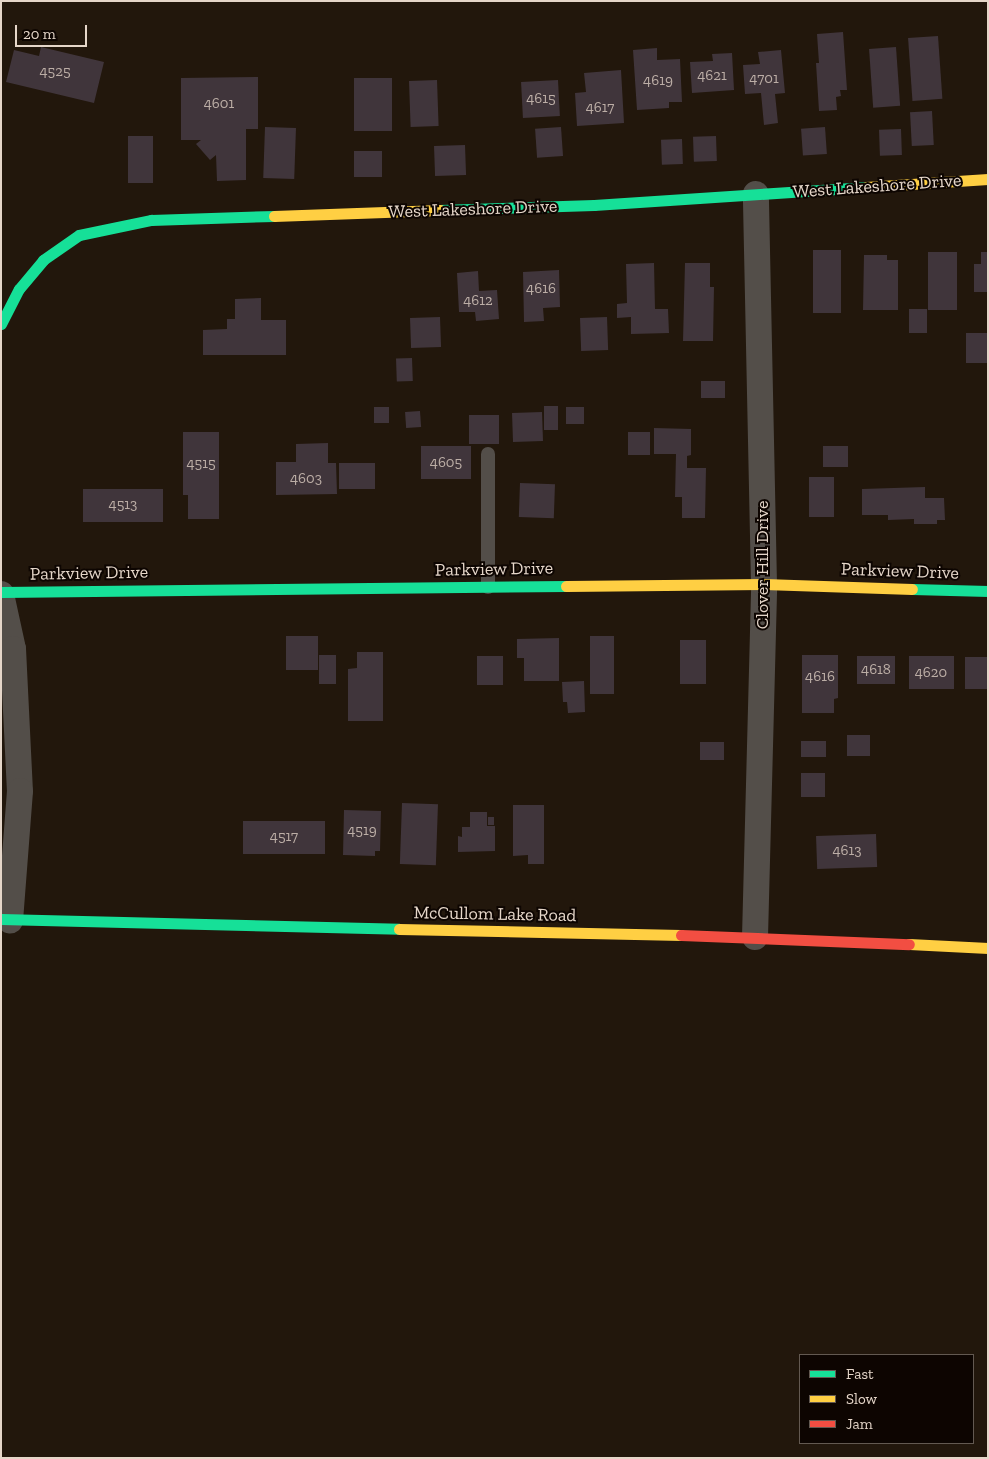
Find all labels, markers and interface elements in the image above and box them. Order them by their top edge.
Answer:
scale bar [18,15,90,47]
text: 20 m [23,25,56,43]
house number: 4525 [39,63,71,81]
house number: 4621 [697,67,727,85]
house number: 4701 [749,70,779,88]
house number: 4619 [643,72,673,90]
house number: 4615 [526,90,556,108]
house number: 4601 [204,95,234,113]
house number: 4617 [586,99,614,117]
street label: West Lakeshore Drive [792,169,962,203]
street label: West Lakeshore Drive [388,195,558,223]
house number: 4616 [526,280,556,298]
house number: 4612 [463,292,493,310]
house number: 4605 [430,454,462,472]
house number: 4515 [186,455,216,473]
house number: 4603 [290,470,322,488]
house number: 4513 [109,496,137,514]
street label: Clover Hill Drive [751,501,773,629]
street label: Parkview Drive [435,557,553,581]
street label: Parkview Drive [840,558,960,584]
street label: Parkview Drive [30,561,148,585]
house number: 4618 [861,661,891,679]
house number: 4620 [915,664,947,682]
house number: 4616 [805,668,835,686]
house number: 4519 [347,822,377,840]
house number: 4517 [270,828,298,846]
house number: 4613 [832,842,862,860]
street label: McCullom Lake Road [413,902,577,926]
legend [799,1354,974,1444]
text: Fast [846,1365,874,1383]
text: Slow [846,1390,877,1408]
text: Jam [846,1415,873,1433]

